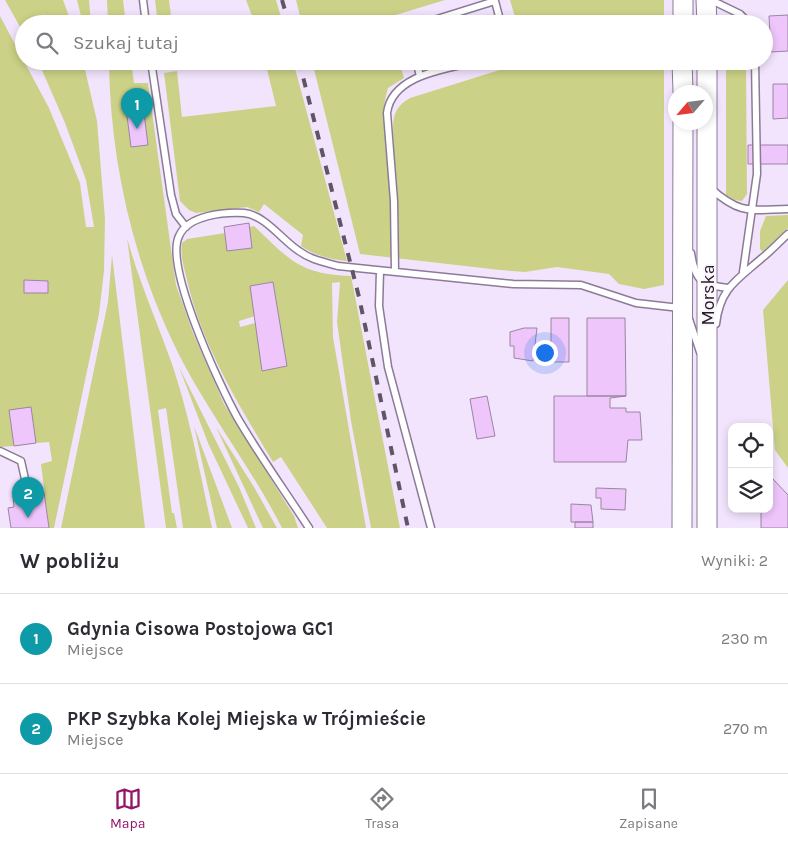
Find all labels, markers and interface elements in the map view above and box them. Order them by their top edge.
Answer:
search box [15,15,773,70]
icon: search [33,29,61,57]
text: Szukaj tutaj [73,32,179,54]
north arrow [668,85,713,130]
pin: 1 [121,88,153,129]
street label: Morska [697,264,719,326]
your location [532,340,558,366]
map controls [728,423,773,513]
button: locate [728,423,773,468]
button: layers [728,468,773,513]
pin: 2 [12,477,44,518]
text: W pobliżu [20,549,120,573]
text: Wyniki: 2 [701,551,768,570]
text: Gdynia Cisowa Postojowa GC1 [67,618,334,640]
text: 1 [33,629,39,648]
text: 230 m [721,629,768,648]
text: Miejsce [67,640,123,659]
text: PKP Szybka Kolej Miejska w Trójmieście [67,708,426,730]
text: 2 [31,719,41,738]
text: 270 m [723,719,768,738]
text: Miejsce [67,730,123,749]
tab: Mapa [110,785,145,832]
tab: Trasa [365,785,399,832]
tab: Zapisane [619,785,678,832]

